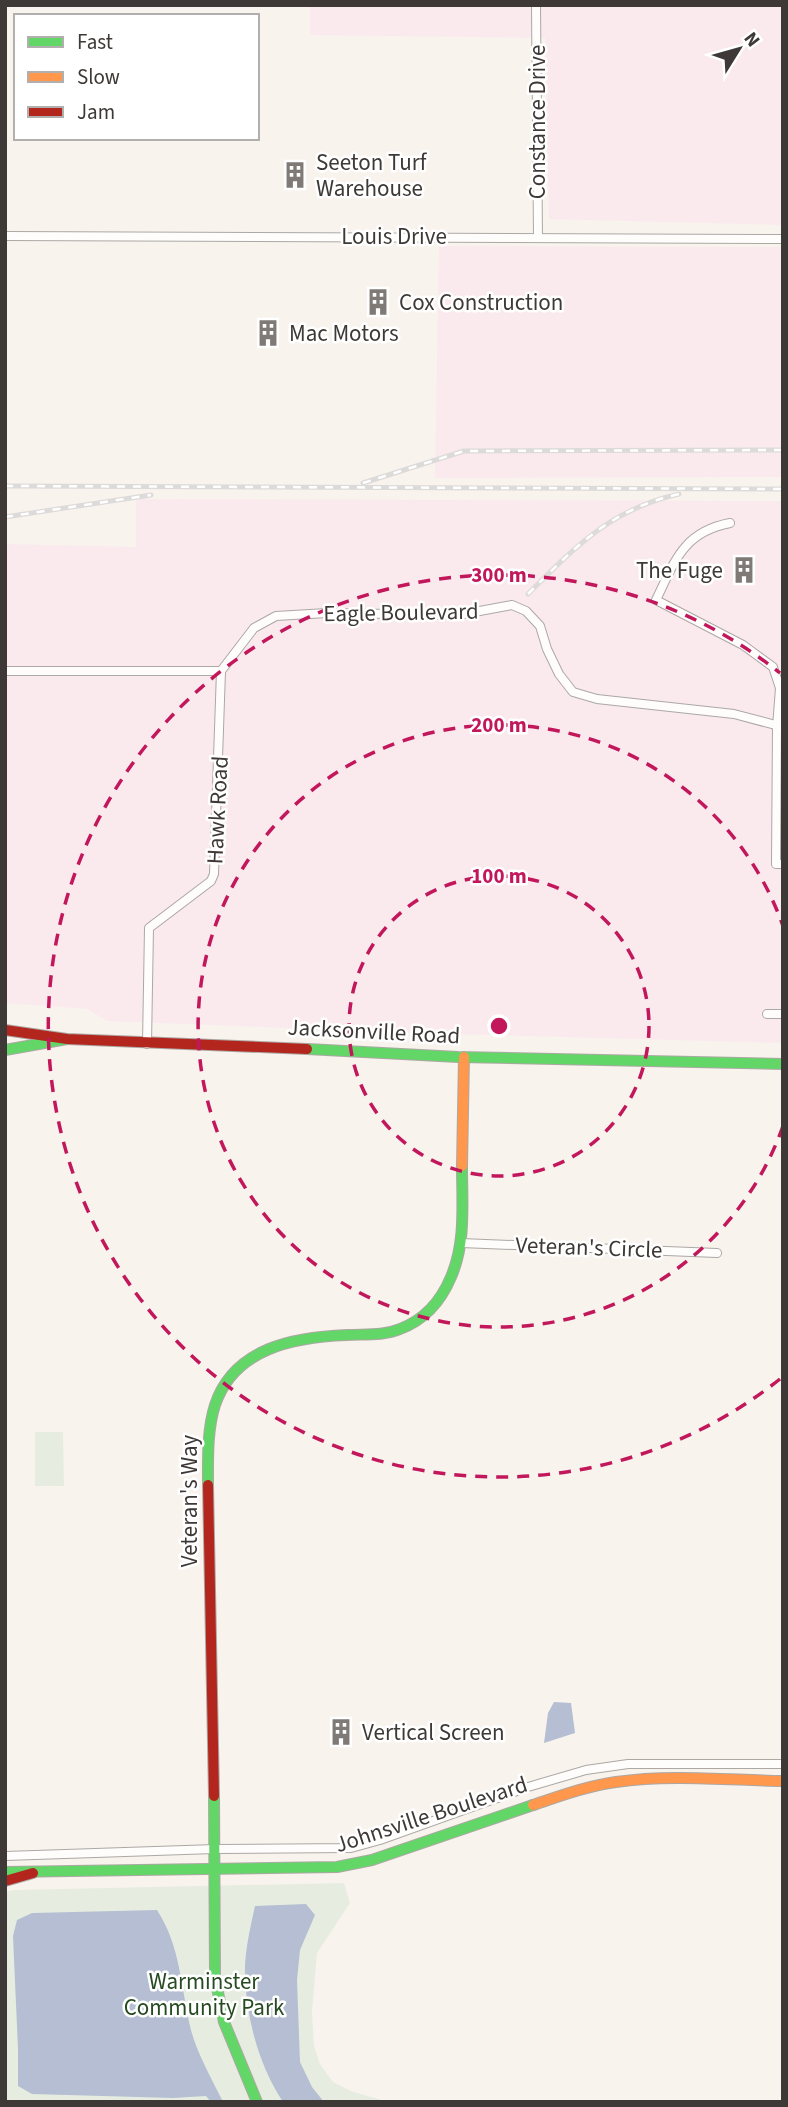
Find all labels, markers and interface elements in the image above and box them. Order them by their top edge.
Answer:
legend [14,14,259,140]
north arrow [704,14,774,84]
text: N [737,26,766,53]
text: Fast [77,27,113,57]
street label: Constance Drive [521,45,554,199]
text: Slow [77,62,120,92]
text: Jam [77,97,115,127]
place label: Seeton Turf Warehouse [316,146,428,205]
building icon: Seeton Turf Warehouse [280,160,310,190]
street label: Louis Drive [341,220,447,253]
place label: Cox Construction [399,286,563,319]
building icon: Cox Construction [363,287,393,317]
place label: Mac Motors [289,317,399,350]
building icon: Mac Motors [253,318,283,348]
place label: The Fuge [636,554,723,587]
building icon: The Fuge [729,555,759,585]
text: 300 m [471,560,527,590]
street label: Eagle Boulevard [323,595,479,630]
text: 200 m [471,710,527,740]
street label: Hawk Road [198,755,237,865]
text: 100 m [471,861,527,891]
street label: Jacksonville Road [287,1011,461,1052]
centre of rings [487,1014,511,1038]
street label: Veteran's Circle [515,1228,663,1267]
street label: Veteran's Way [173,1434,206,1567]
place label: Vertical Screen [362,1716,505,1749]
building icon: Vertical Screen [326,1717,356,1747]
street label: Johnsville Boulevard [331,1768,532,1861]
park label: Warminster Community Park [124,1965,285,2024]

